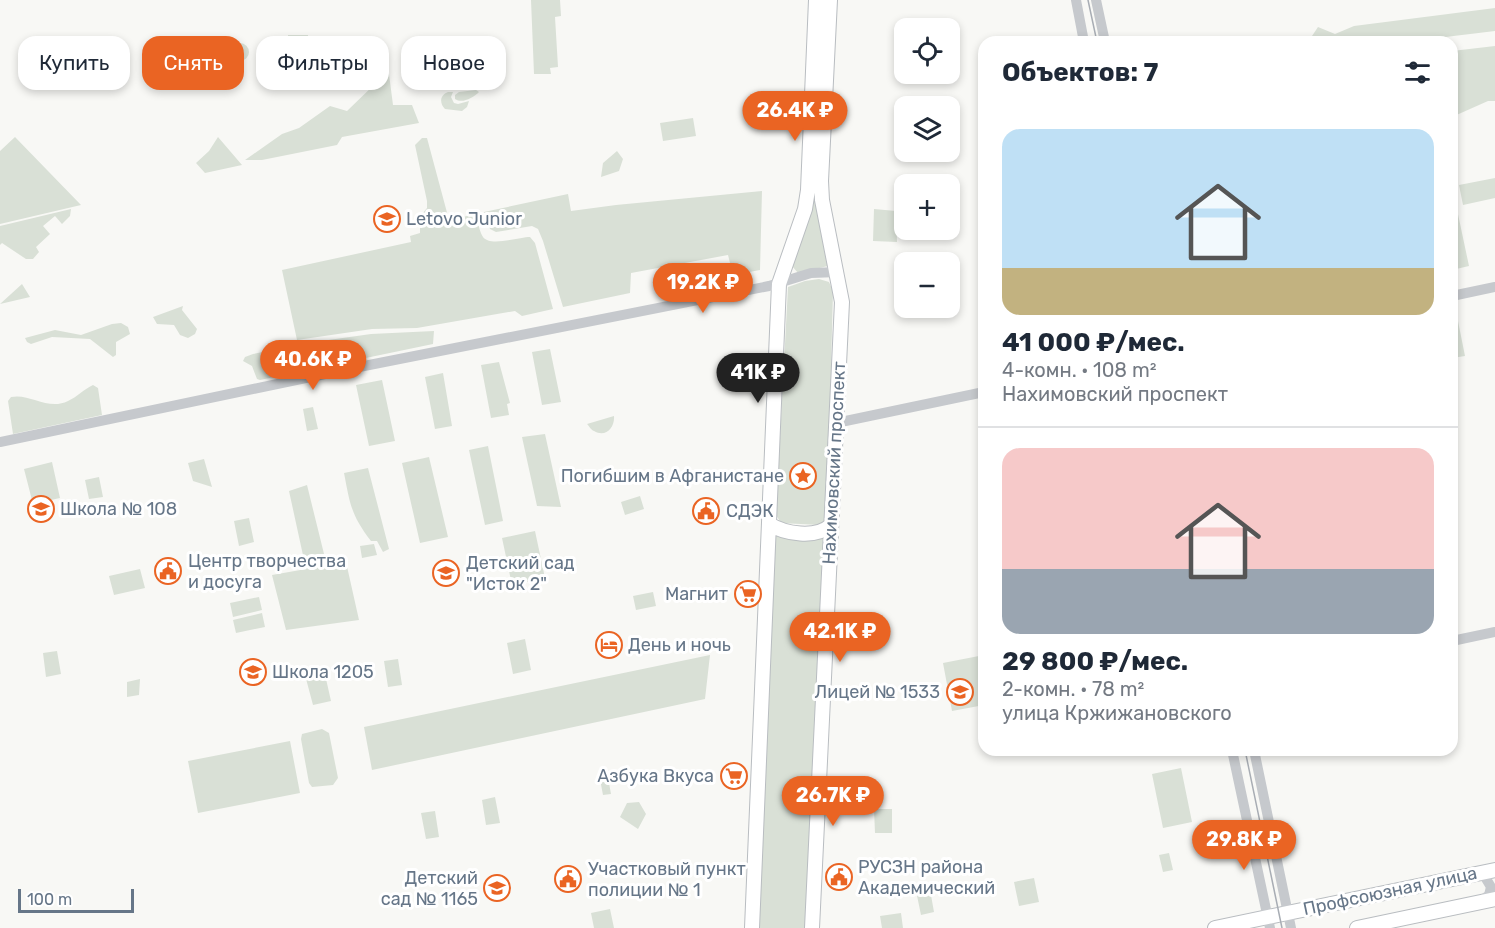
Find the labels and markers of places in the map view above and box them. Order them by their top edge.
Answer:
pin: 26.4K ₽ [740,91,850,142]
school or university icon: Letovo Junior [372,204,402,234]
place label: Letovo Junior [406,208,522,230]
pin: 19.2K ₽ [648,263,758,314]
pin: 40.6K ₽ [258,340,368,391]
pin: 41K ₽ [716,353,800,404]
place icon: Погибшим в Афганистане [788,461,818,491]
place label: Погибшим в Афганистане [561,465,784,487]
school or university icon: Школа № 108 [26,494,56,524]
public building icon: СДЭК [691,496,721,526]
place label: Школа № 108 [60,498,177,520]
place label: СДЭК [726,500,774,522]
place label: Центр творчества и досуга [188,550,346,593]
place label: Детский сад "Исток 2" [466,552,575,595]
public building icon: Центр творчества и досуга [153,556,183,586]
school or university icon: Детский сад "Исток 2" [431,558,461,588]
supermarket icon: Магнит [733,579,763,609]
place label: Магнит [665,583,728,605]
pin: 42.1K ₽ [785,612,895,663]
hotel icon: День и ночь [594,630,624,660]
place label: День и ночь [628,634,731,656]
school or university icon: Школа 1205 [238,657,268,687]
place label: Школа 1205 [272,661,374,683]
school or university icon: Лицей № 1533 [945,677,975,707]
place label: Лицей № 1533 [815,681,940,703]
supermarket icon: Азбука Вкуса [719,761,749,791]
place label: Азбука Вкуса [597,765,714,787]
pin: 26.7K ₽ [778,776,888,827]
pin: 29.8K ₽ [1189,820,1299,871]
place label: РУСЗН района Академический [858,856,995,899]
place label: Участковый пункт полиции № 1 [588,858,746,901]
public building icon: РУСЗН района Академический [824,862,854,892]
public building icon: Участковый пункт полиции № 1 [553,864,583,894]
place label: Детский сад № 1165 [381,867,478,910]
school or university icon: Детский сад № 1165 [482,873,512,903]

